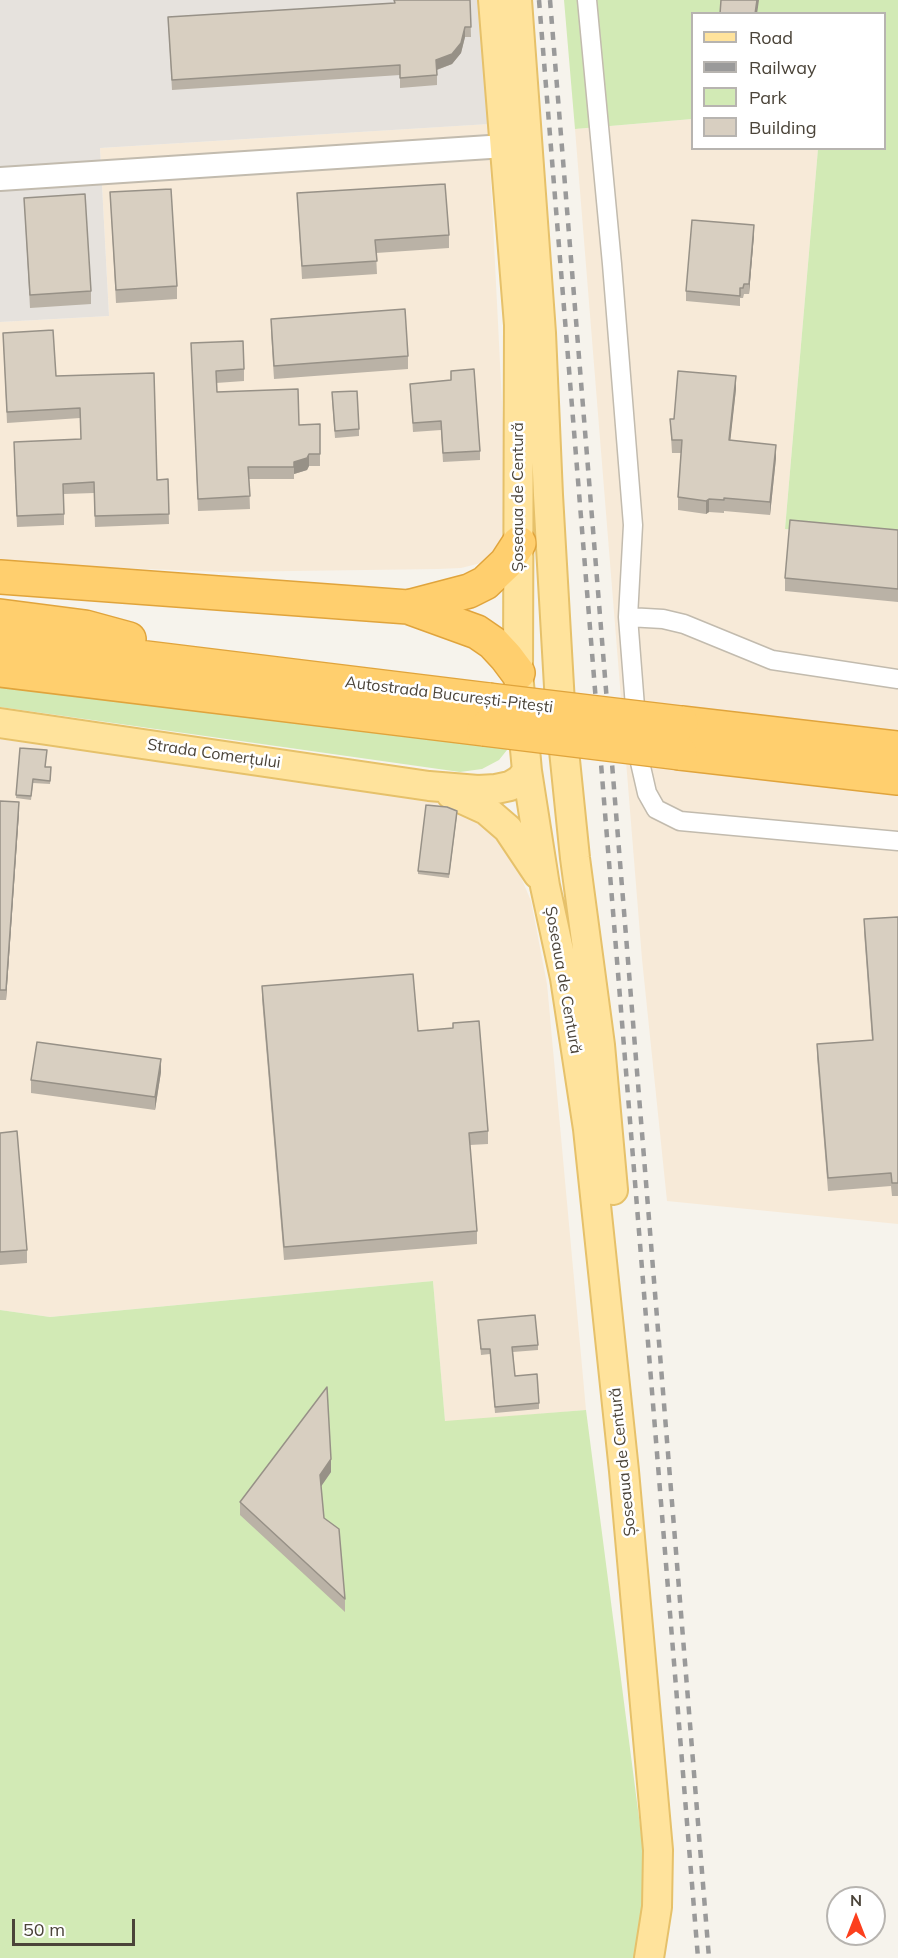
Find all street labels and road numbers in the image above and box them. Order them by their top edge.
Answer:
street label: Șoseaua de Centură [508,422,528,572]
street label: Autostrada București-Pitești [344,673,554,717]
street label: Strada Comerțului [146,735,282,773]
street label: Șoseaua de Centură [541,905,585,1055]
street label: Șoseaua de Centură [606,1387,640,1537]

